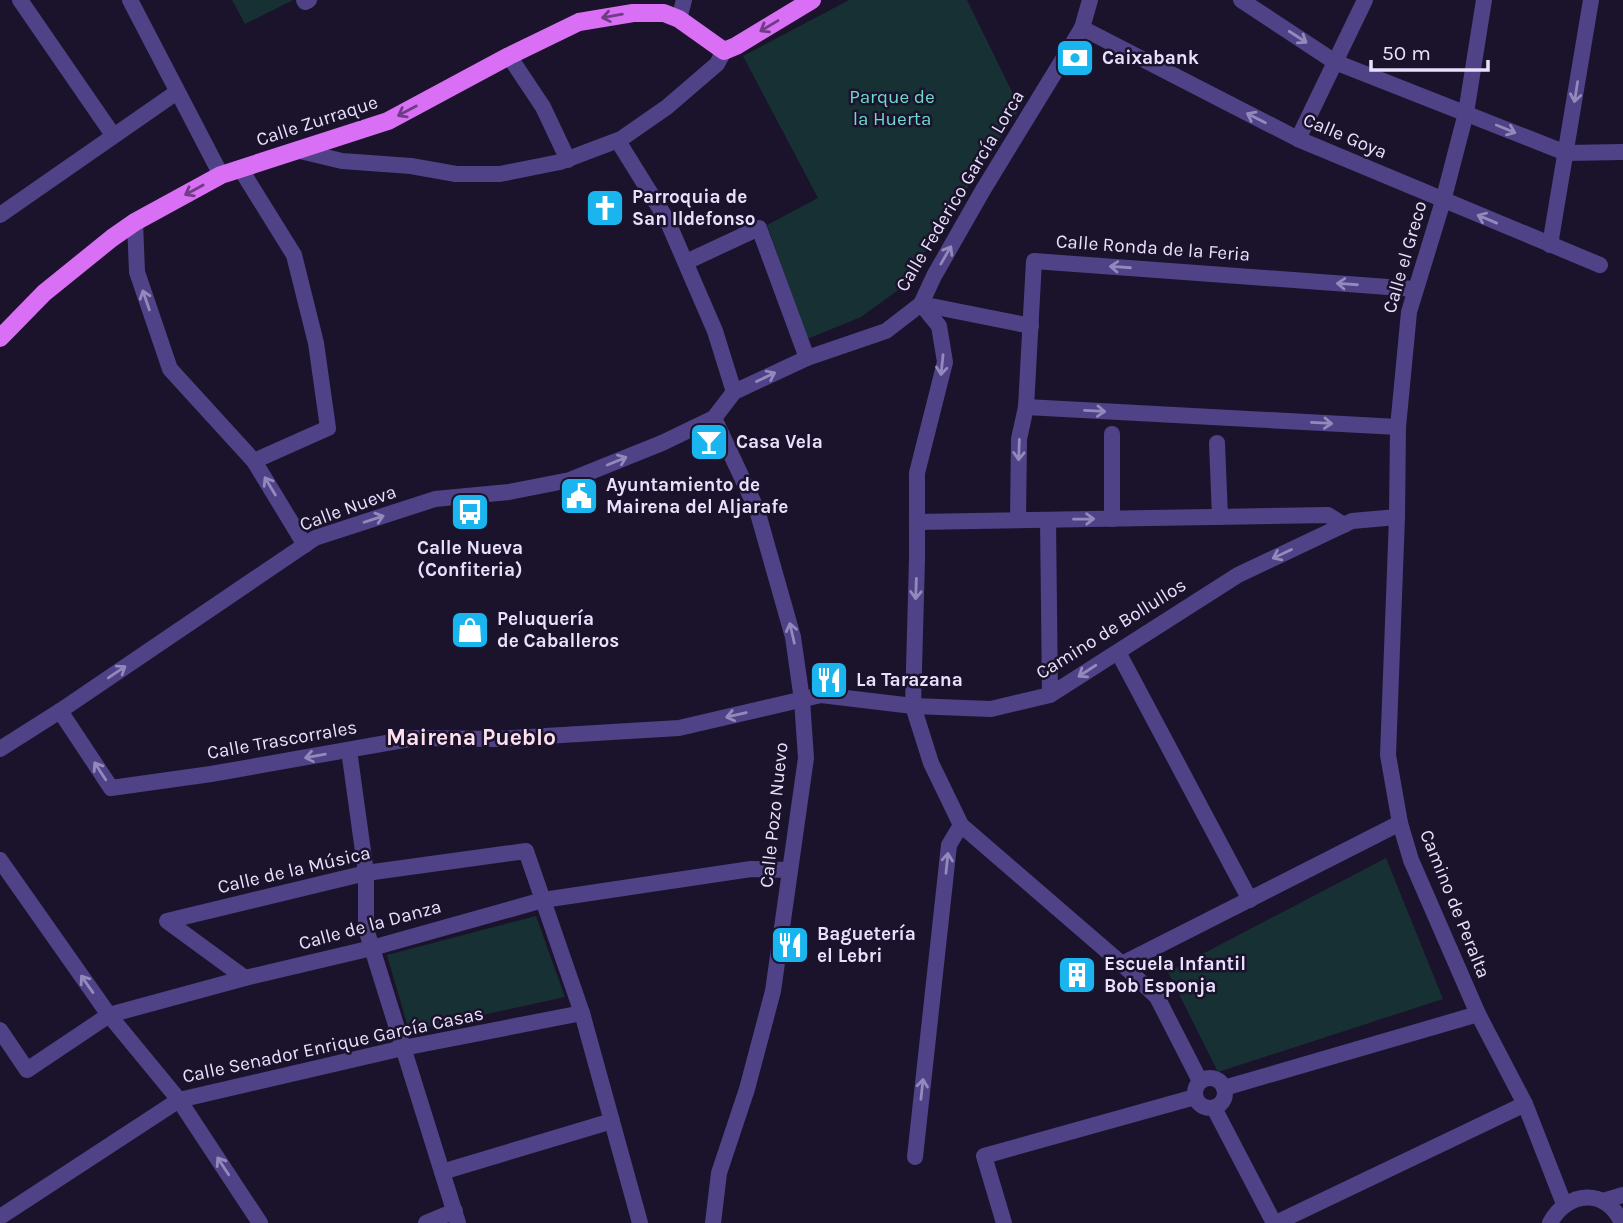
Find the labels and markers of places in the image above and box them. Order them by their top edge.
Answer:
bank icon: Caixabank [1054,37,1096,79]
place label: Caixabank [1102,47,1199,69]
place label: Parroquia de San Ildefonso [632,186,756,230]
church icon: Parroquia de San Ildefonso [584,187,626,229]
bar icon: Casa Vela [688,421,730,463]
place label: Casa Vela [736,431,823,453]
place label: Ayuntamiento de Mairena del Aljarafe [606,474,788,518]
public building icon: Ayuntamiento de Mairena del Aljarafe [558,475,600,517]
bus stop icon: Calle Nueva (Confiteria) [449,491,491,533]
place label: Calle Nueva (Confiteria) [417,537,523,581]
place label: Peluquería de Caballeros [497,608,619,652]
shop icon: Peluquería de Caballeros [449,609,491,651]
restaurant icon: La Tarazana [808,659,850,701]
place label: La Tarazana [856,669,963,691]
place label: Baguetería el Lebri [817,923,916,967]
restaurant icon: Baguetería el Lebri [769,924,811,966]
place label: Escuela Infantil Bob Esponja [1104,953,1246,997]
building icon: Escuela Infantil Bob Esponja [1056,954,1098,996]

